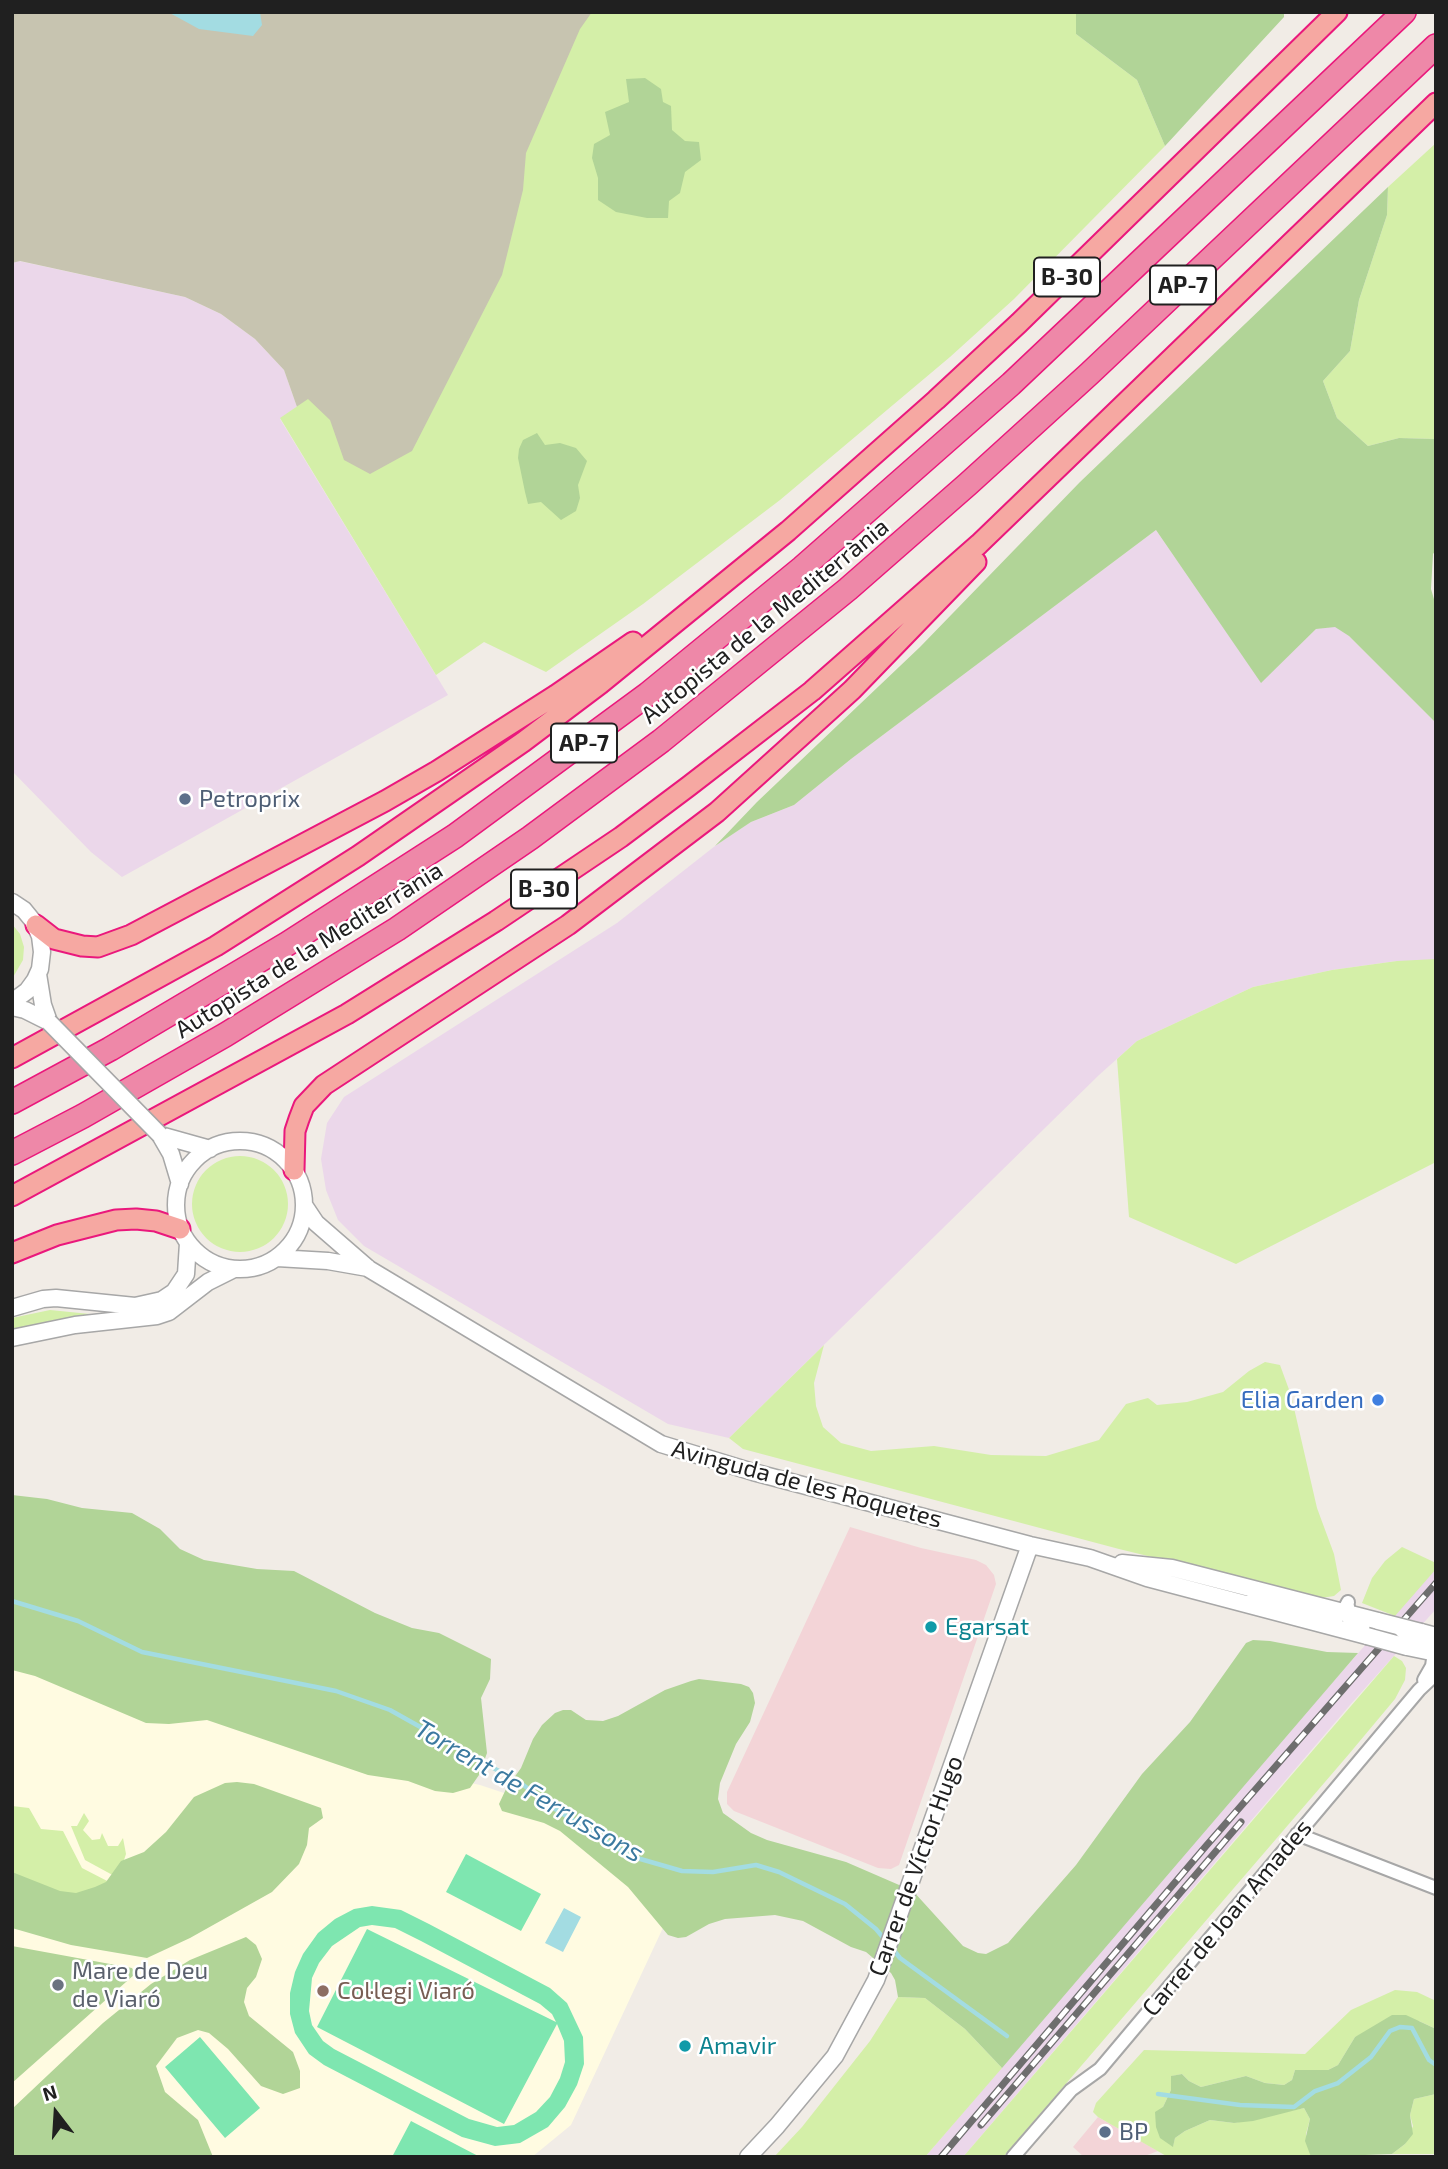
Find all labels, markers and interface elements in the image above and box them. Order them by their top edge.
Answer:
road number: B-30 [1034,258,1100,296]
road number: AP-7 [1150,266,1216,304]
street label: Autopista de la Mediterrània [636,512,894,730]
road number: AP-7 [551,723,617,762]
place label: Petroprix [199,785,300,813]
marker: Petroprix [177,791,193,807]
street label: Autopista de la Mediterrània [170,856,448,1044]
road number: B-30 [511,870,577,908]
place label: Elia Garden [1241,1386,1364,1414]
marker: Elia Garden [1370,1392,1386,1408]
street label: Avinguda de les Roquetes [669,1434,945,1534]
place label: Egarsat [945,1613,1029,1641]
marker: Egarsat [923,1619,939,1635]
water label: Torrent de Ferrussons [409,1713,649,1869]
street label: Carrer de Víctor Hugo [863,1752,969,1980]
street label: Carrer de Joan Amades [1136,1814,1318,2022]
place label: Mare de Deu de Viaró [72,1957,208,2013]
marker: Mare de Deu de Viaró [50,1977,66,1993]
place label: Col·legi Viaró [337,1977,475,2005]
marker: Col·legi Viaró [315,1983,331,1999]
place label: Amavir [699,2032,776,2060]
marker: Amavir [677,2038,693,2054]
north arrow [21,2078,91,2148]
text: N [40,2079,60,2105]
place label: BP [1119,2118,1148,2146]
marker: BP [1097,2124,1113,2140]

